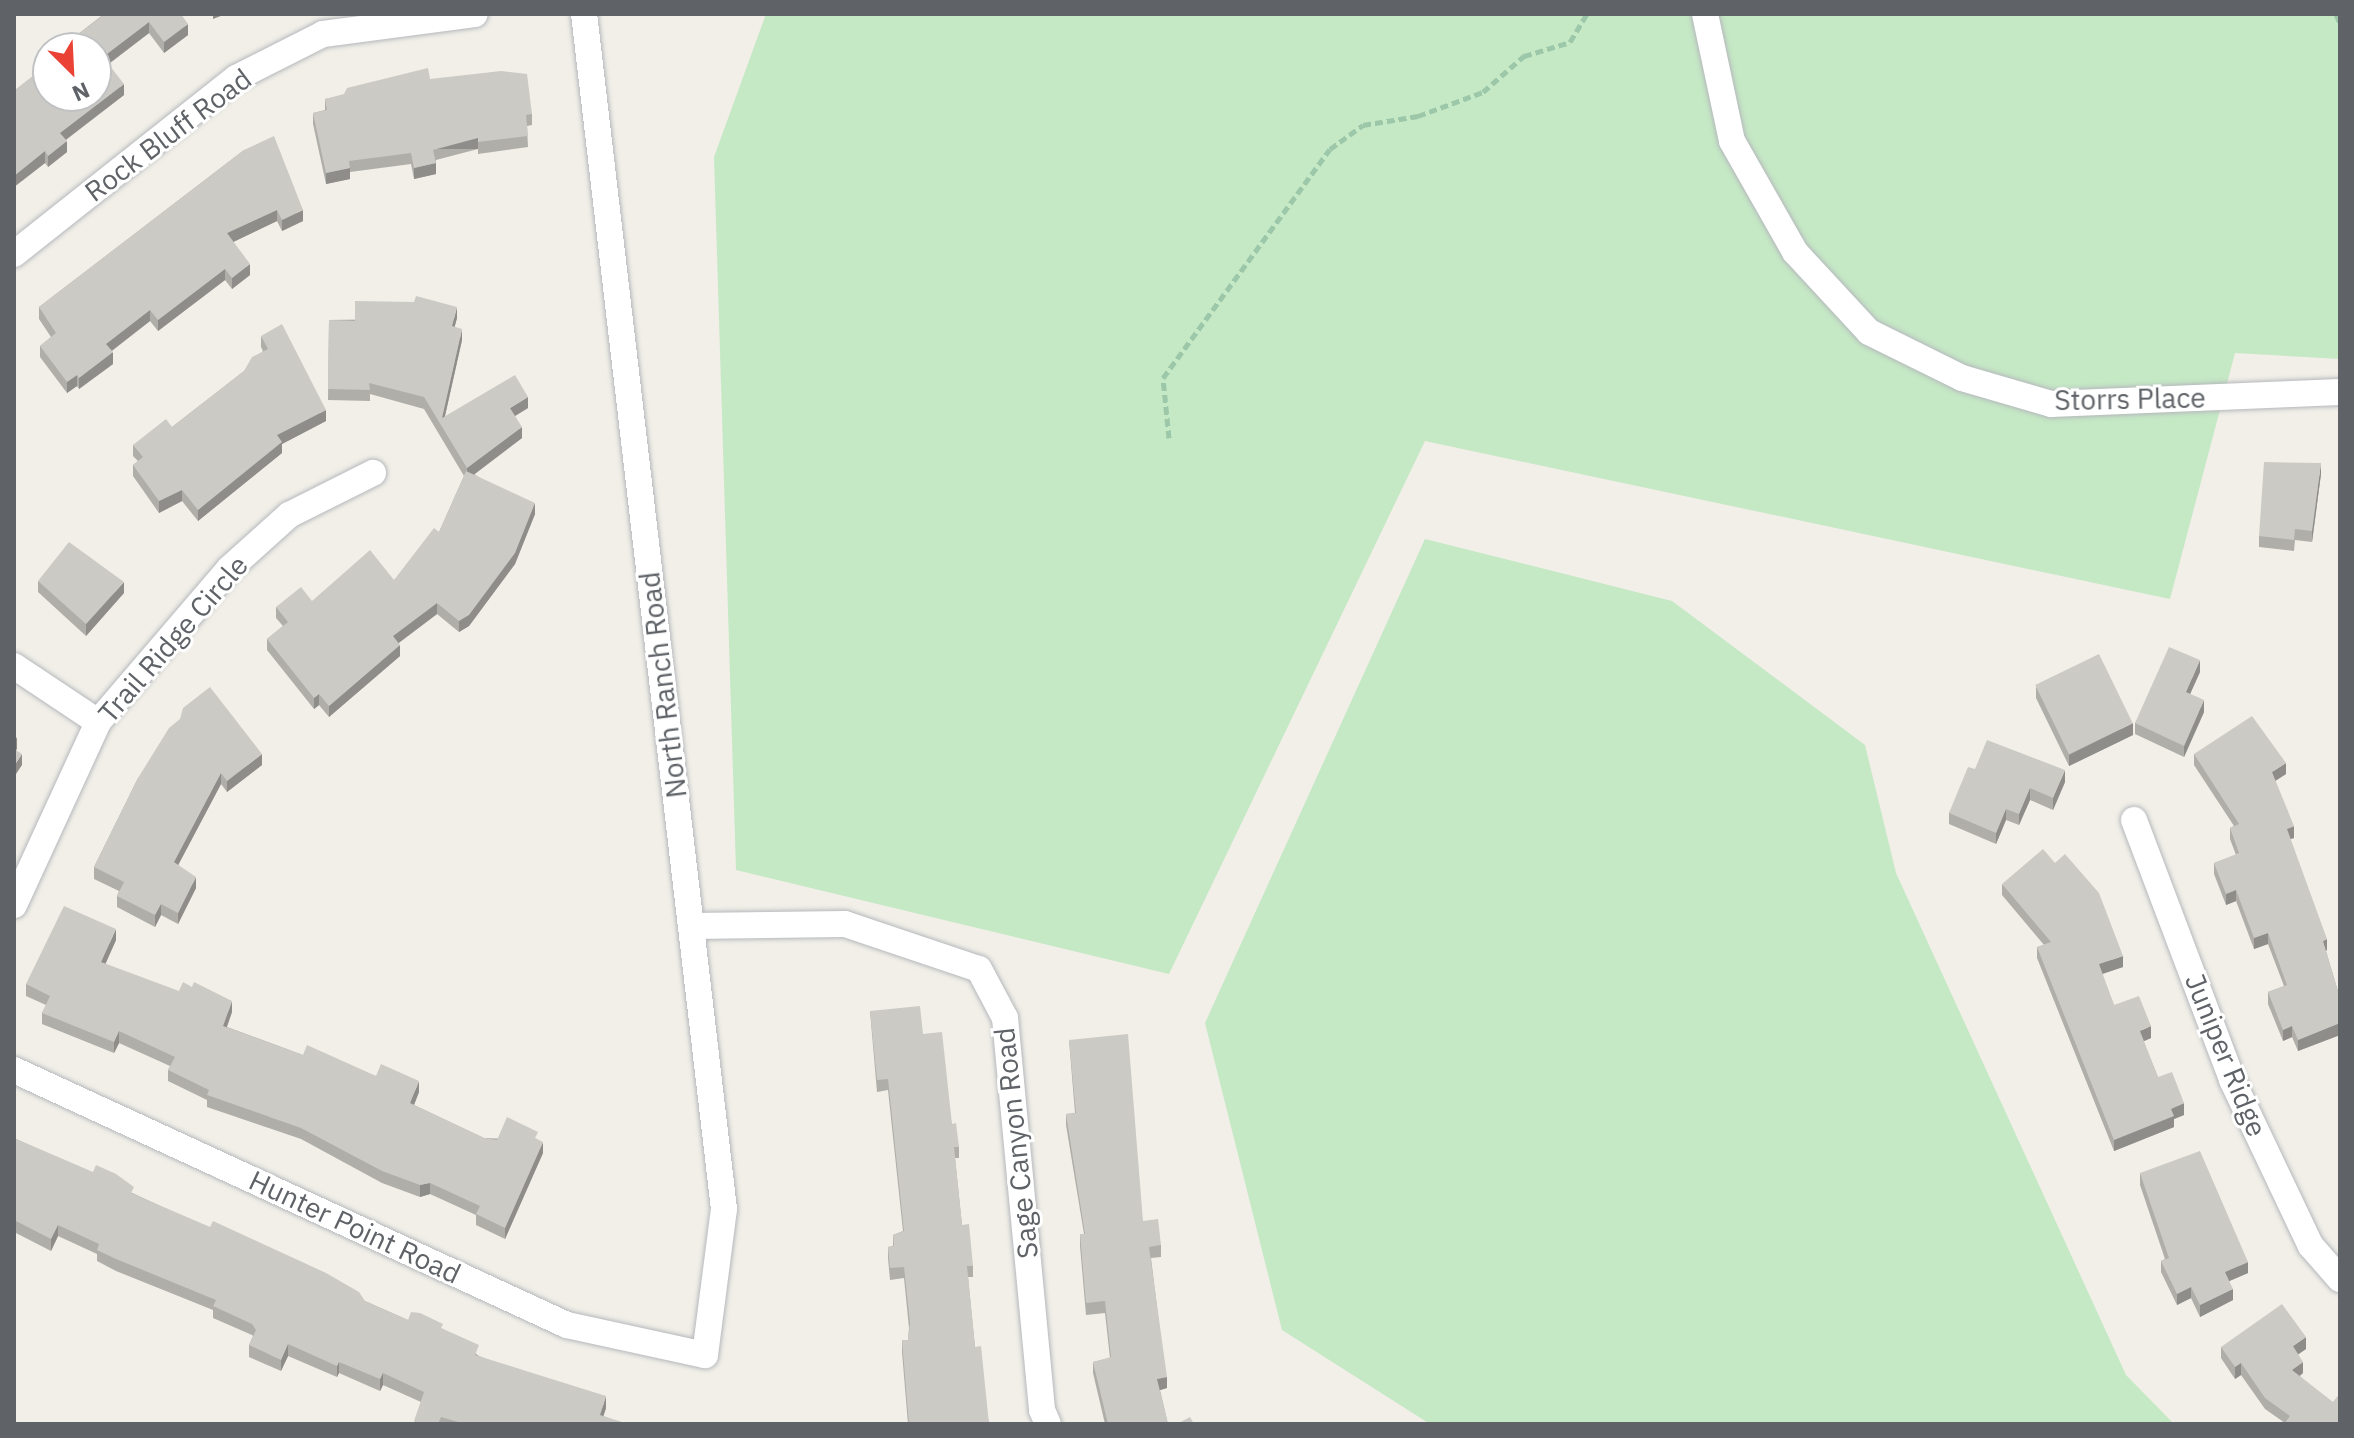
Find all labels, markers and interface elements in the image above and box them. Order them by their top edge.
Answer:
north arrow [32,32,112,112]
street label: Rock Bluff Road [78,62,258,208]
text: N [68,76,94,109]
street label: Storrs Place [2054,381,2206,417]
street label: Trail Ridge Circle [91,549,255,729]
street label: North Ranch Road [632,570,694,800]
street label: Juniper Ridge [2178,969,2274,1141]
street label: Sage Canyon Road [987,1026,1045,1260]
street label: Hunter Point Road [244,1163,466,1291]

